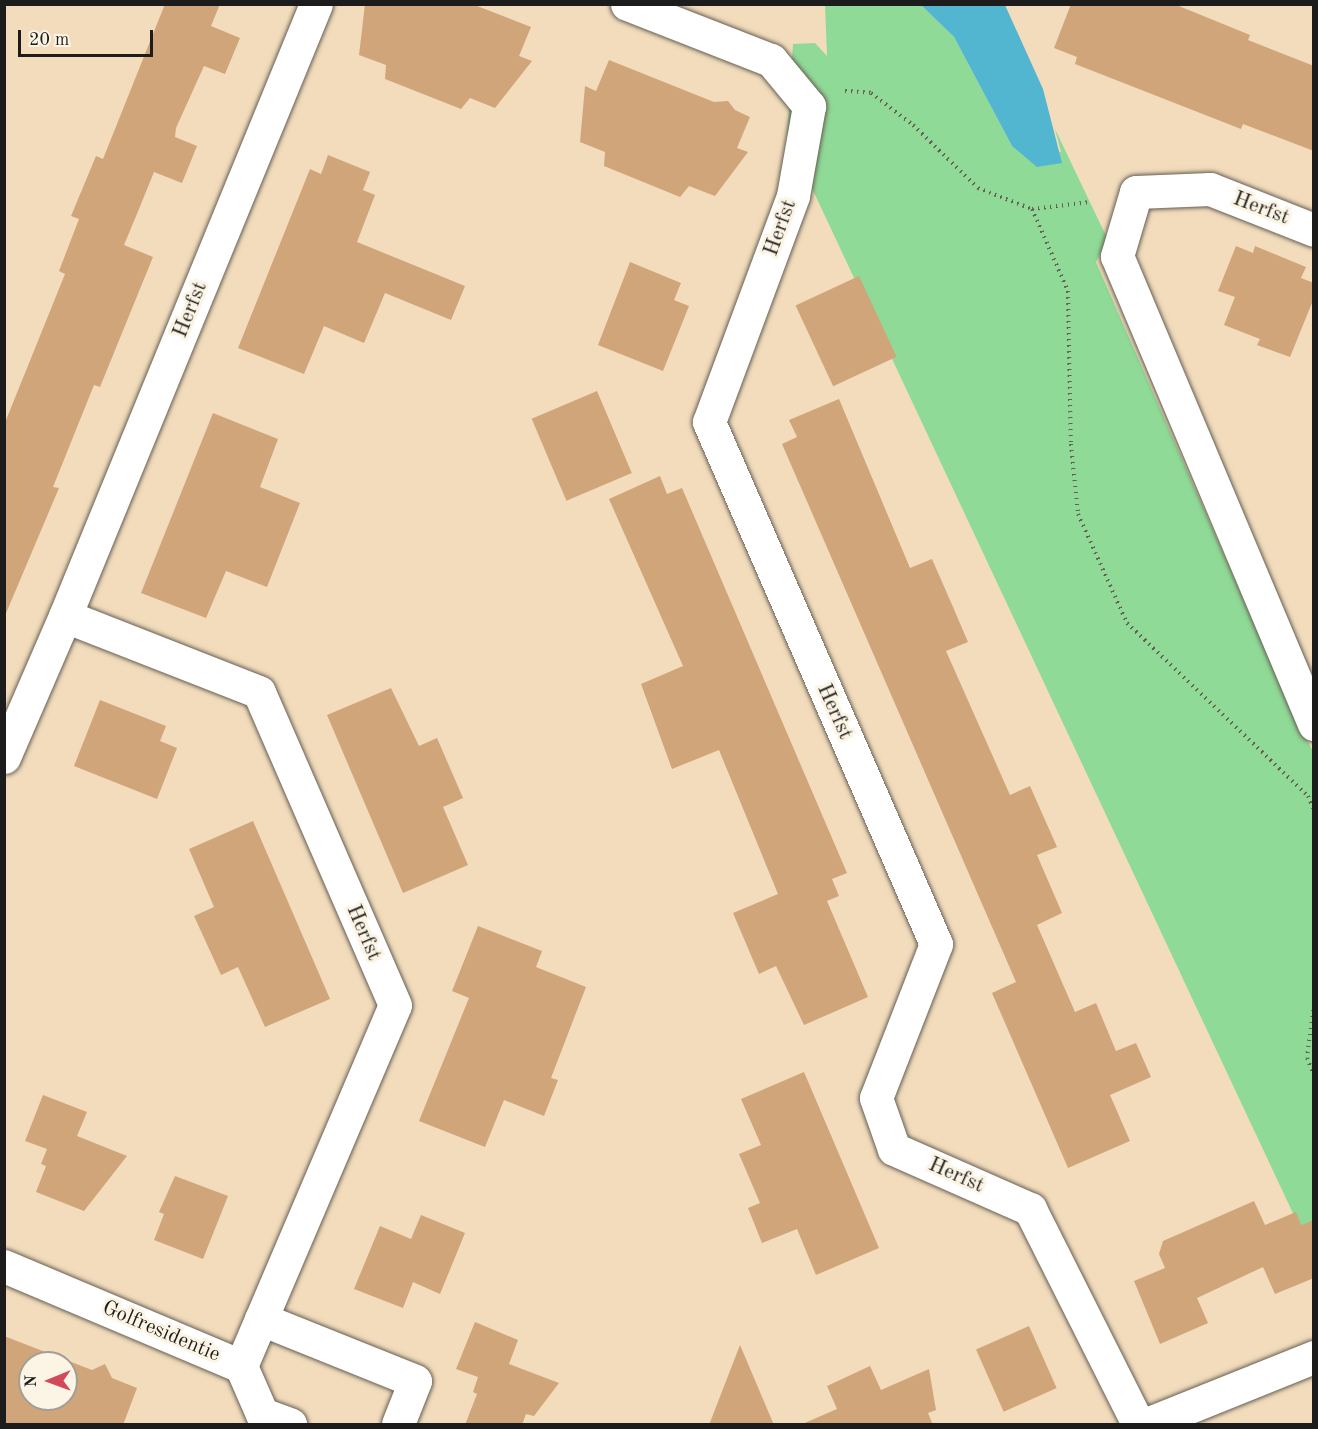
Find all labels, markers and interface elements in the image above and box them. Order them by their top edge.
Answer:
scale bar [21,18,156,56]
text: 20 m [29,31,69,49]
street label: Herfst [1229,187,1293,231]
street label: Herfst [759,196,803,260]
street label: Herfst [168,278,214,342]
street label: Herfst [811,680,857,744]
street label: Herfst [340,901,386,965]
street label: Herfst [924,1153,988,1199]
street label: Golfresidentie [98,1296,224,1368]
north arrow [18,1351,78,1411]
text: N [24,1375,40,1388]

